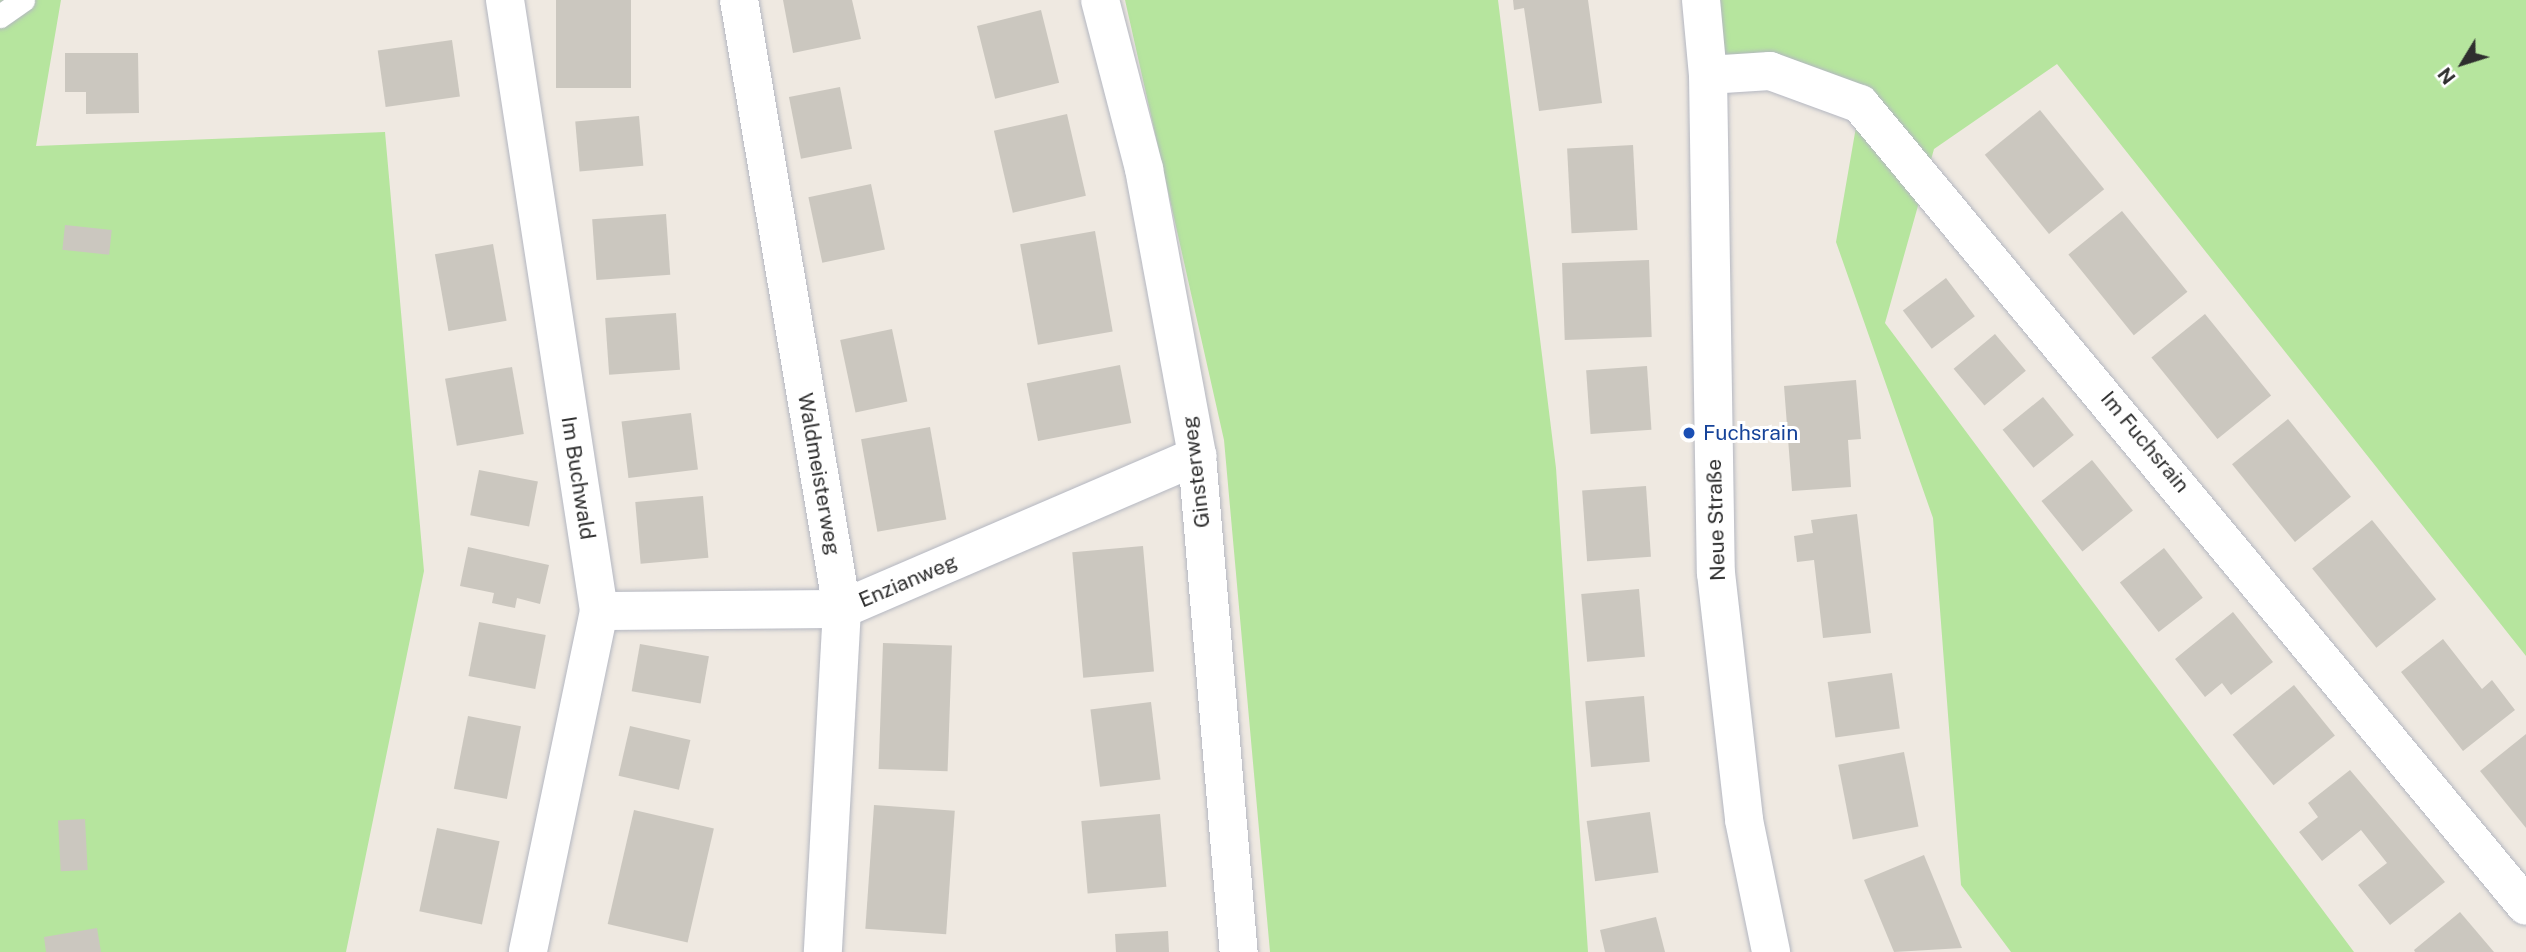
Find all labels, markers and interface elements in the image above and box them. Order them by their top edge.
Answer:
north arrow [2428,28,2498,98]
text: N [2433,63,2460,89]
street label: Im Fuchsrain [2095,386,2195,498]
street label: Waldmeisterweg [792,391,846,557]
street label: Im Buchwald [556,414,600,542]
street label: Ginsterweg [1177,415,1215,529]
place label: Fuchsrain [1703,420,1798,446]
marker: Fuchsrain [1681,425,1697,441]
street label: Neue Straße [1701,458,1731,582]
street label: Enzianweg [855,549,961,613]

